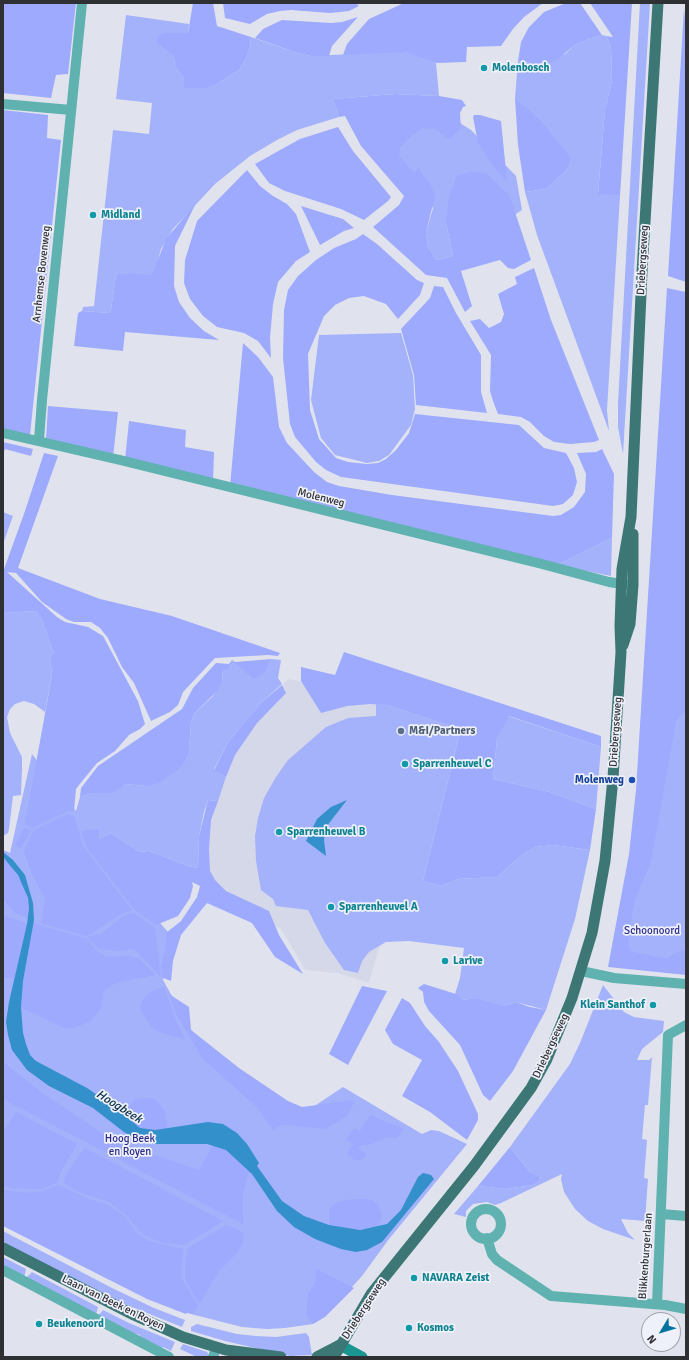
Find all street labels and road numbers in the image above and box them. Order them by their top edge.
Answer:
street label: Arnhemse Bovenweg [30,225,54,323]
street label: Driebergseweg [635,225,651,295]
street label: Molenweg [296,486,346,510]
street label: Driebergseweg [607,697,625,767]
street label: Driebergseweg [530,1011,572,1081]
street label: Blikkenburgerlaan [636,1212,656,1300]
street label: Laan van Beek en Royen [60,1272,166,1334]
street label: Driebergseweg [339,1276,389,1342]

